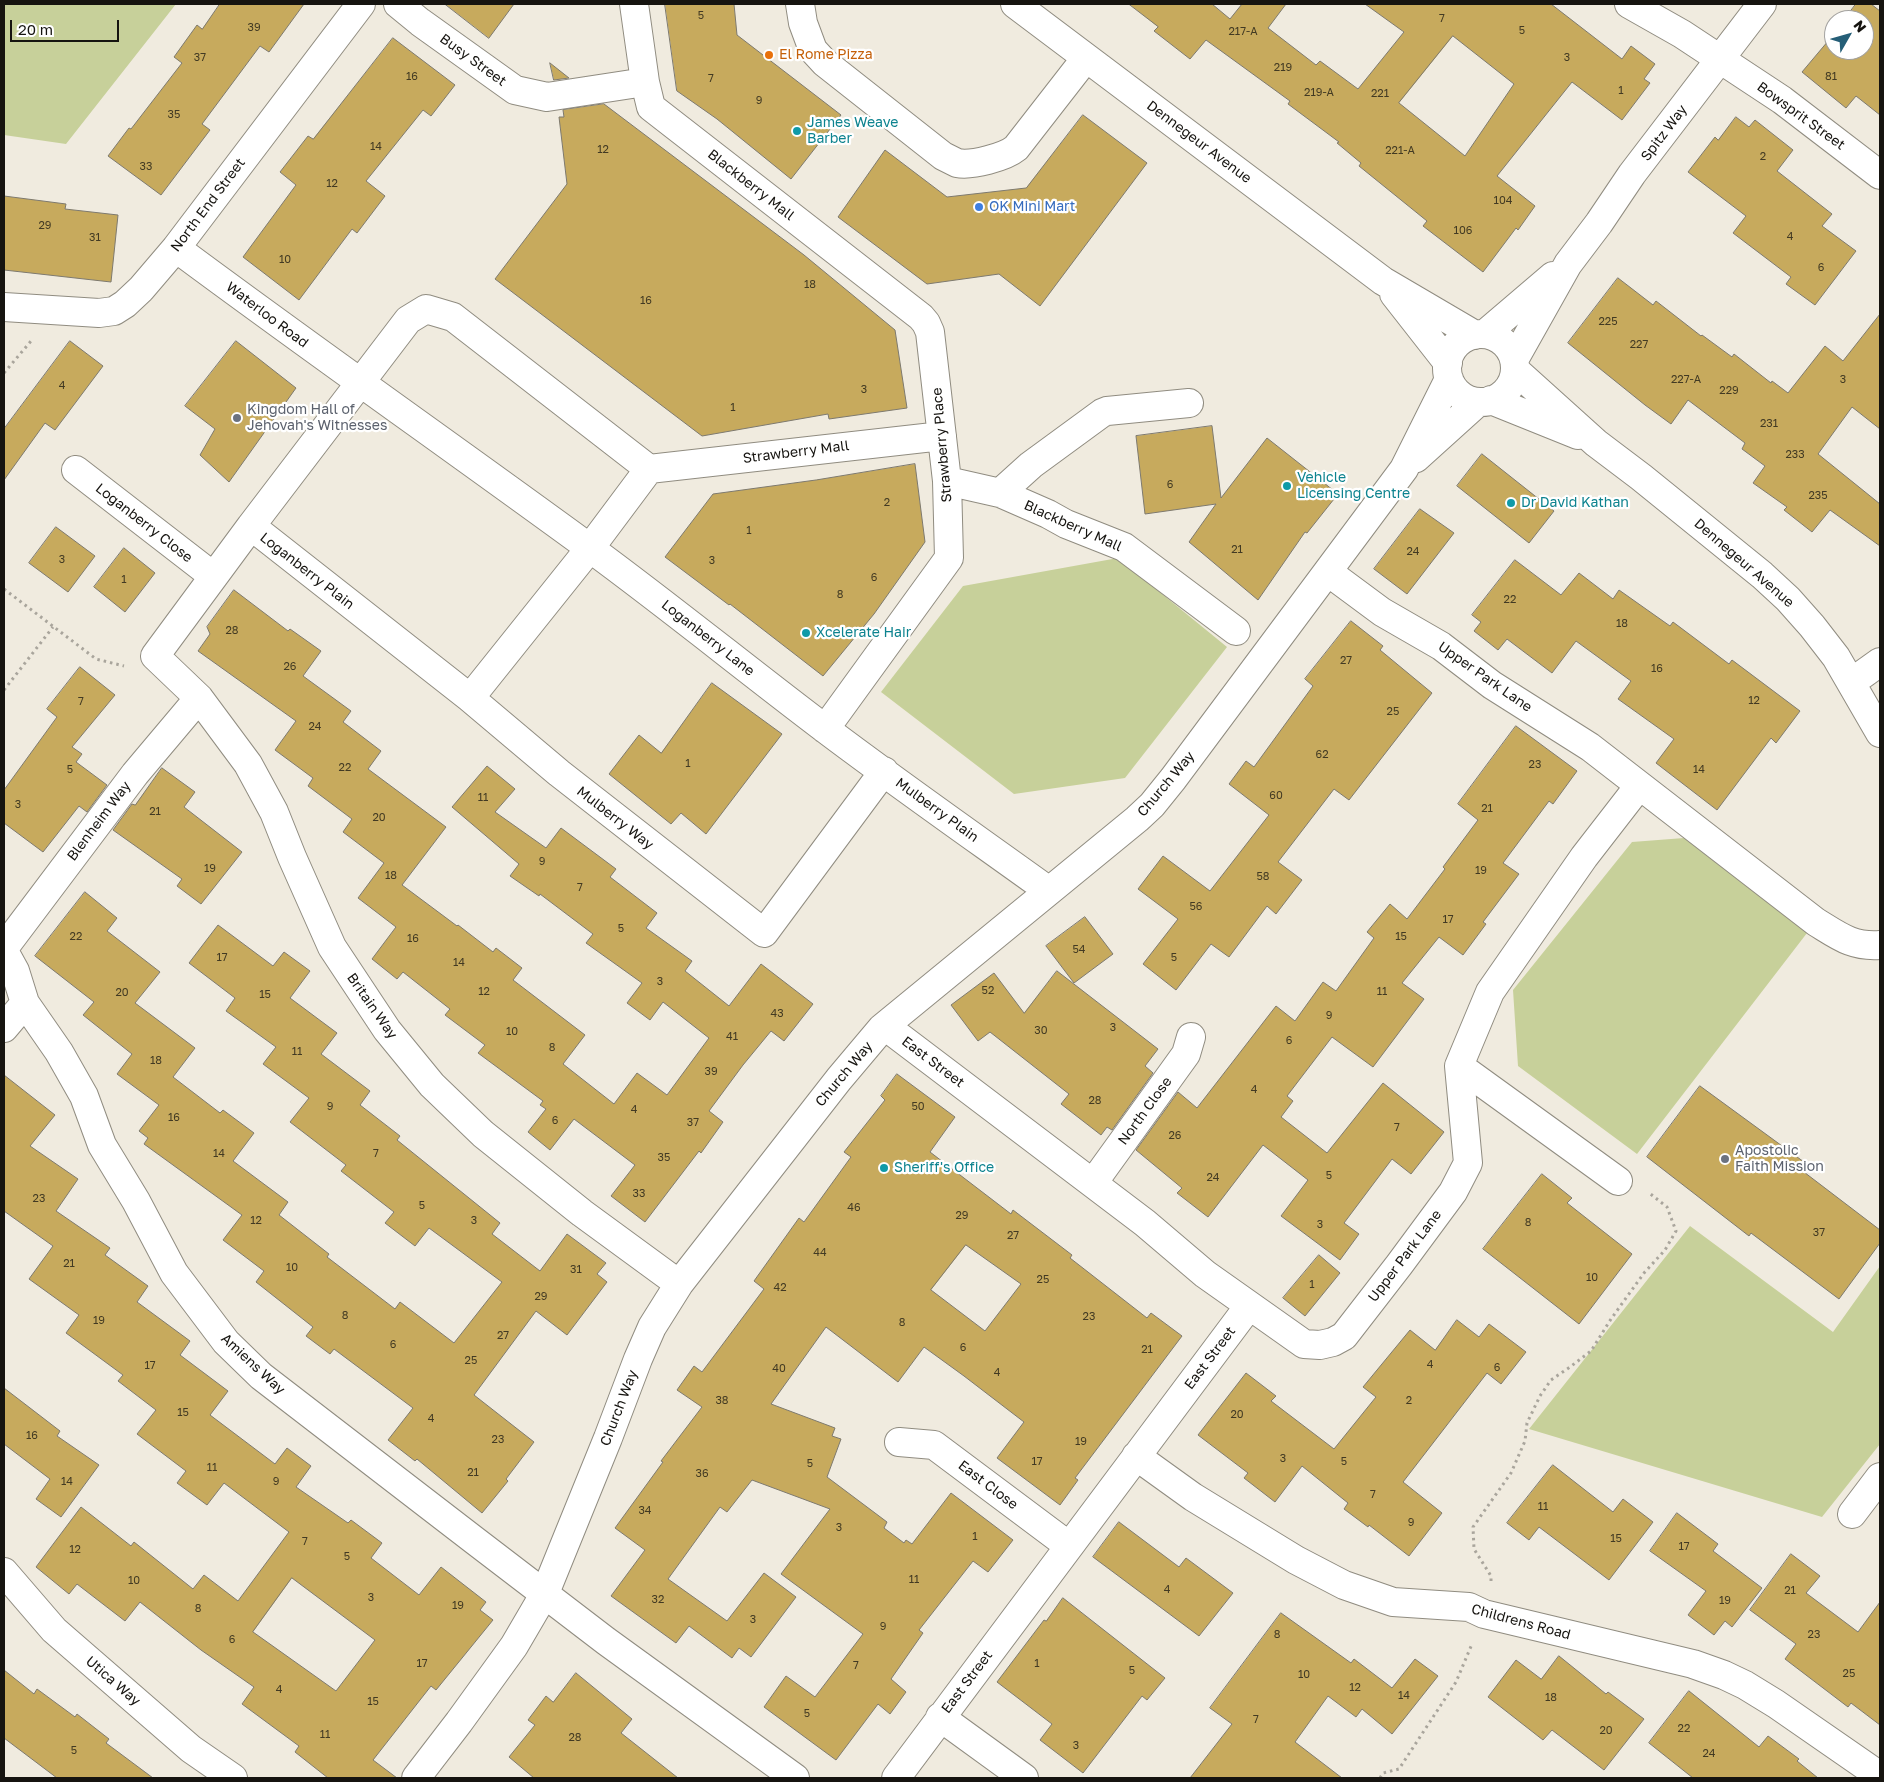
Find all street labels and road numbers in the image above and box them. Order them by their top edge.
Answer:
street label: Busy Street [436,30,510,90]
street label: Bowsprit Street [1754,78,1848,154]
street label: Dennegeur Avenue [1143,97,1255,187]
street label: Spitz Way [1637,102,1691,164]
street label: Blackberry Mall [704,146,798,224]
street label: North End Street [167,155,249,255]
street label: Waterloo Road [223,279,311,351]
street label: Strawberry Place [929,387,955,503]
street label: Strawberry Mall [742,437,850,467]
street label: Loganberry Close [92,480,196,566]
street label: Blackberry Mall [1021,497,1125,555]
street label: Dennegeur Avenue [1691,515,1797,611]
street label: Loganberry Plain [257,529,357,613]
street label: Loganberry Lane [658,596,758,680]
street label: Upper Park Lane [1435,638,1535,716]
street label: Church Way [1134,748,1198,820]
street label: Mulberry Plain [892,774,982,846]
street label: Blenheim Way [64,778,134,864]
street label: Mulberry Way [573,783,657,853]
street label: Britain Way [343,970,401,1042]
street label: East Street [898,1033,968,1091]
street label: Church Way [812,1038,876,1110]
street label: North Close [1115,1074,1175,1148]
street label: Upper Park Lane [1365,1207,1445,1305]
street label: East Street [1181,1323,1239,1393]
street label: Amiens Way [217,1330,289,1398]
street label: Church Way [597,1368,641,1448]
street label: East Close [955,1457,1021,1513]
street label: Childrens Road [1470,1601,1572,1643]
street label: East Street [938,1647,996,1717]
street label: Utica Way [82,1653,144,1709]

